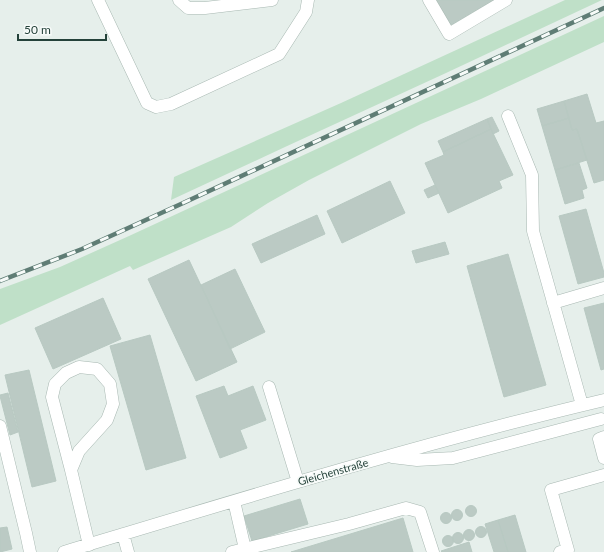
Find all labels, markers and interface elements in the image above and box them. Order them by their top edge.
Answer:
scale bar [18,16,106,42]
text: 50 m [24,22,51,37]
street label: Gleichenstraße [296,455,370,488]

